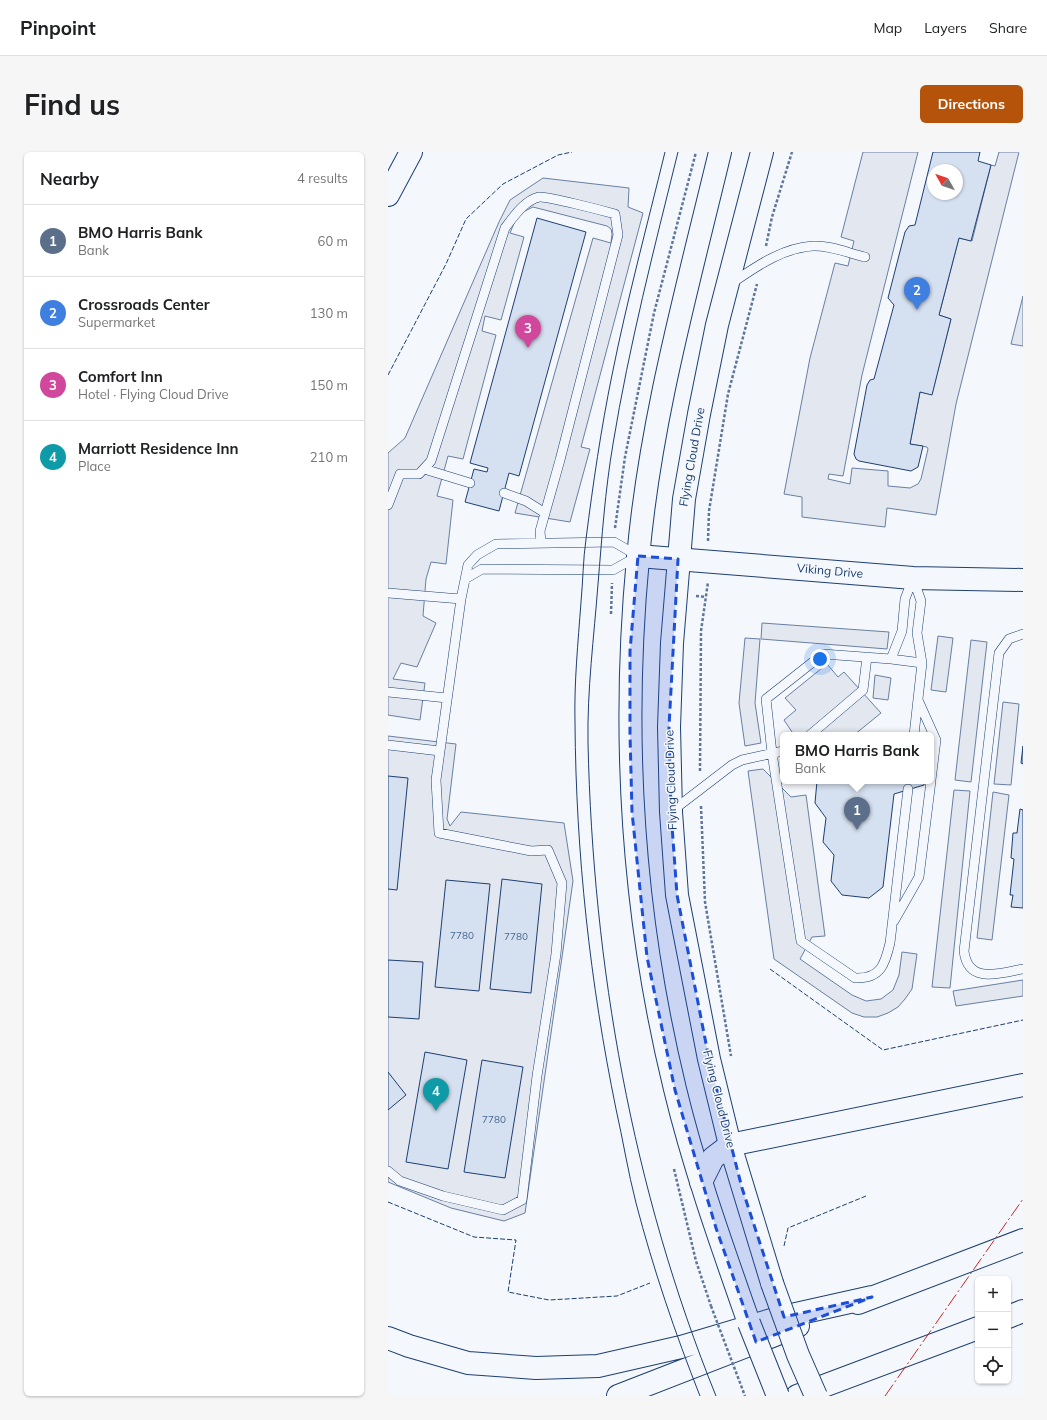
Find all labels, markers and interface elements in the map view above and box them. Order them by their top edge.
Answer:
text: Pinpoint [20,16,96,40]
text: Map [873,19,902,37]
text: Layers [924,19,967,37]
text: Share [989,19,1027,37]
button: Directions [920,85,1023,123]
text: Find us [24,87,120,122]
north arrow [927,164,963,200]
text: Nearby [40,168,99,189]
text: 4 results [297,170,348,186]
text: BMO Harris Bank [78,223,203,242]
text: 1 [49,233,57,249]
text: 60 m [318,233,348,249]
text: Bank [78,242,109,258]
pin: 2 [904,277,930,310]
text: Crossroads Center [78,295,210,314]
text: 2 [49,305,57,321]
text: 130 m [310,305,348,321]
text: Supermarket [78,314,155,330]
pin: 3 [515,315,541,348]
text: Comfort Inn [78,367,163,386]
text: 3 [49,377,57,393]
text: 150 m [310,377,348,393]
text: Hotel · Flying Cloud Drive [78,386,229,402]
street label: Flying Cloud Drive [675,406,708,508]
text: Marriott Residence Inn [78,439,239,458]
text: 4 [49,449,57,465]
text: 210 m [310,449,348,465]
text: Place [78,458,111,474]
street label: Viking Drive [796,560,864,581]
your location [810,649,830,669]
street label: Flying Cloud Drive [661,730,680,830]
popup [780,732,934,784]
text: BMO Harris Bank [795,741,919,760]
text: Bank [795,760,826,776]
pin: 1 [844,797,870,830]
house number: 7780 [450,929,474,942]
house number: 7780 [504,930,528,943]
street label: Flying Cloud Drive [700,1048,739,1149]
pin: 4 [423,1078,449,1111]
house number: 7780 [482,1113,506,1126]
map controls [975,1276,1011,1384]
button: + [975,1276,1011,1312]
button: − [975,1312,1011,1348]
button: locate [975,1348,1011,1384]

